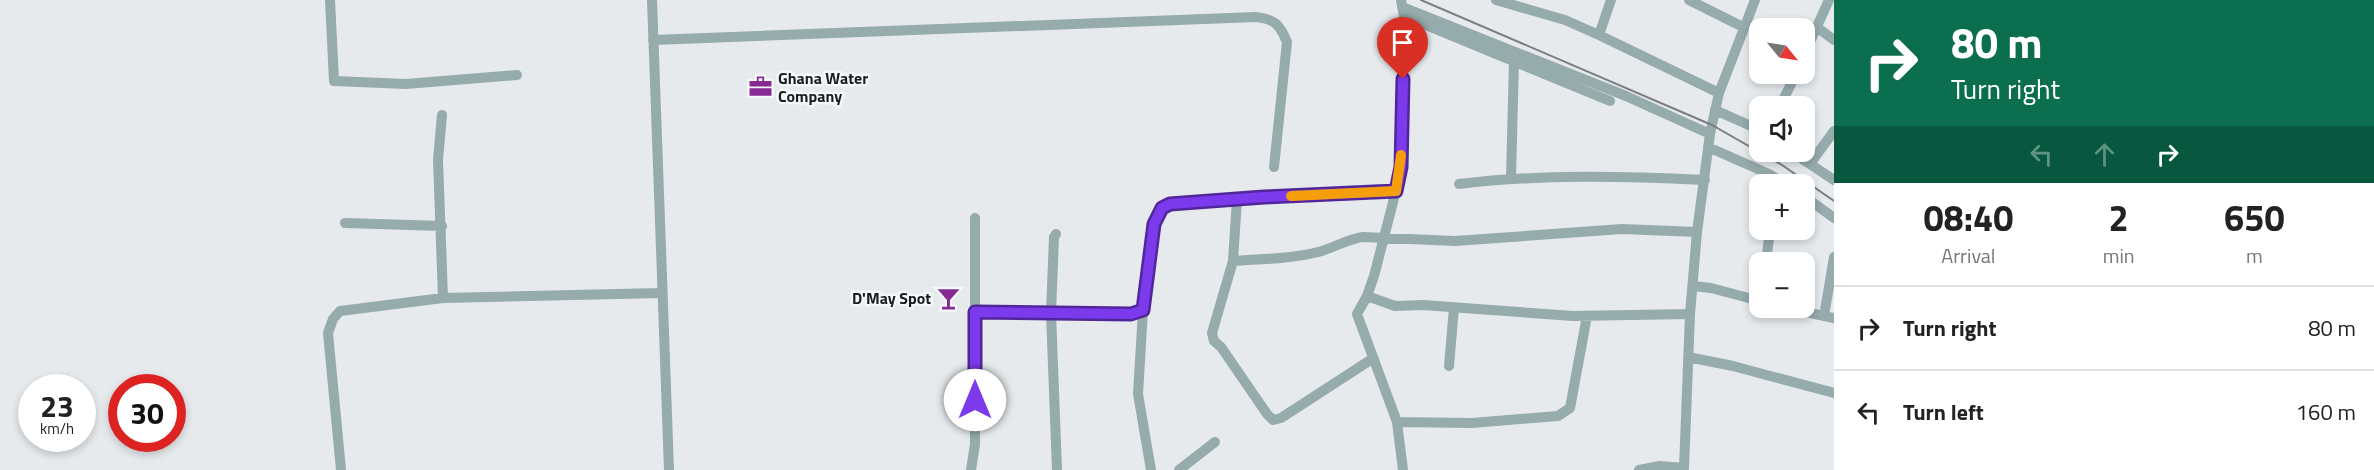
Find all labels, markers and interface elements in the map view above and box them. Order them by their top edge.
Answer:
text: 80 m [1951,10,2043,74]
pin [1377,17,1428,79]
north arrow [1749,18,1815,84]
map controls [1749,18,1815,318]
icon: right [1852,24,1930,102]
icon: arrive [1386,26,1419,59]
place label: Ghana Water Company [778,66,868,108]
text: Turn right [1951,68,2060,109]
office icon: Ghana Water Company [747,74,773,100]
button: sound [1749,96,1815,162]
icon: left [2025,138,2058,171]
icon: ahead [2088,138,2121,171]
icon: right [2151,138,2184,171]
button: + [1749,174,1815,240]
text: 08:40 [1923,190,2013,245]
text: 2 [2109,190,2129,245]
text: 650 [2224,190,2285,245]
text: Arrival [1941,240,1996,271]
text: min [2103,240,2135,271]
text: m [2246,240,2263,271]
button: − [1749,252,1815,318]
bar icon: D'May Spot [936,285,962,311]
place label: D'May Spot [852,286,931,310]
text: Turn right [1903,311,1997,345]
text: 80 m [2308,311,2356,345]
icon: right [1852,312,1885,345]
position arrow [943,368,1007,432]
speed limit sign: 30 [108,374,186,452]
text: 23 [40,383,74,429]
text: Turn left [1903,395,1984,429]
text: 160 m [2296,395,2356,429]
icon: left [1852,396,1885,429]
text: km/h [40,417,74,440]

